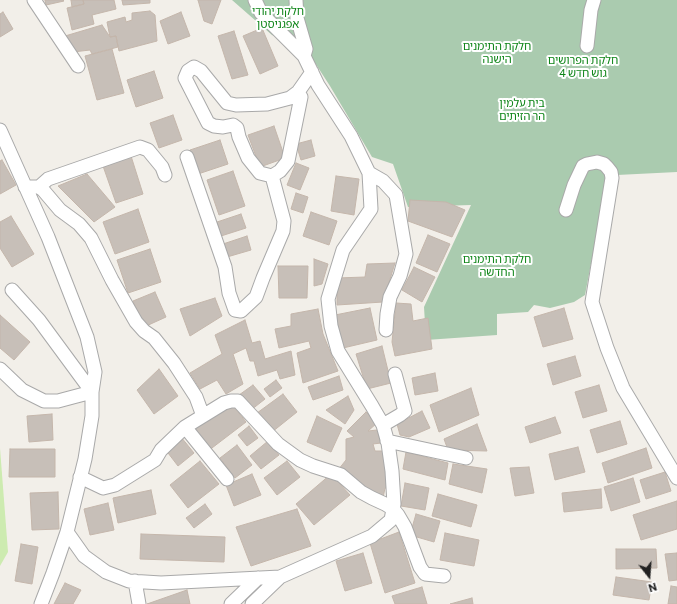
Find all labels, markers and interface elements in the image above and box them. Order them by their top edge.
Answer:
park label: חלקת יהודי אפגניסטן [252,4,304,30]
park label: חלקת התימנים הישנה [463,39,531,65]
park label: חלקת הפרושים גוש חדש 4 [548,53,618,79]
park label: בית עלמין הר הזיתים [499,96,545,122]
park label: חלקת התימנים החדשה [463,252,531,278]
north arrow [629,556,669,596]
text: N [647,581,659,595]

